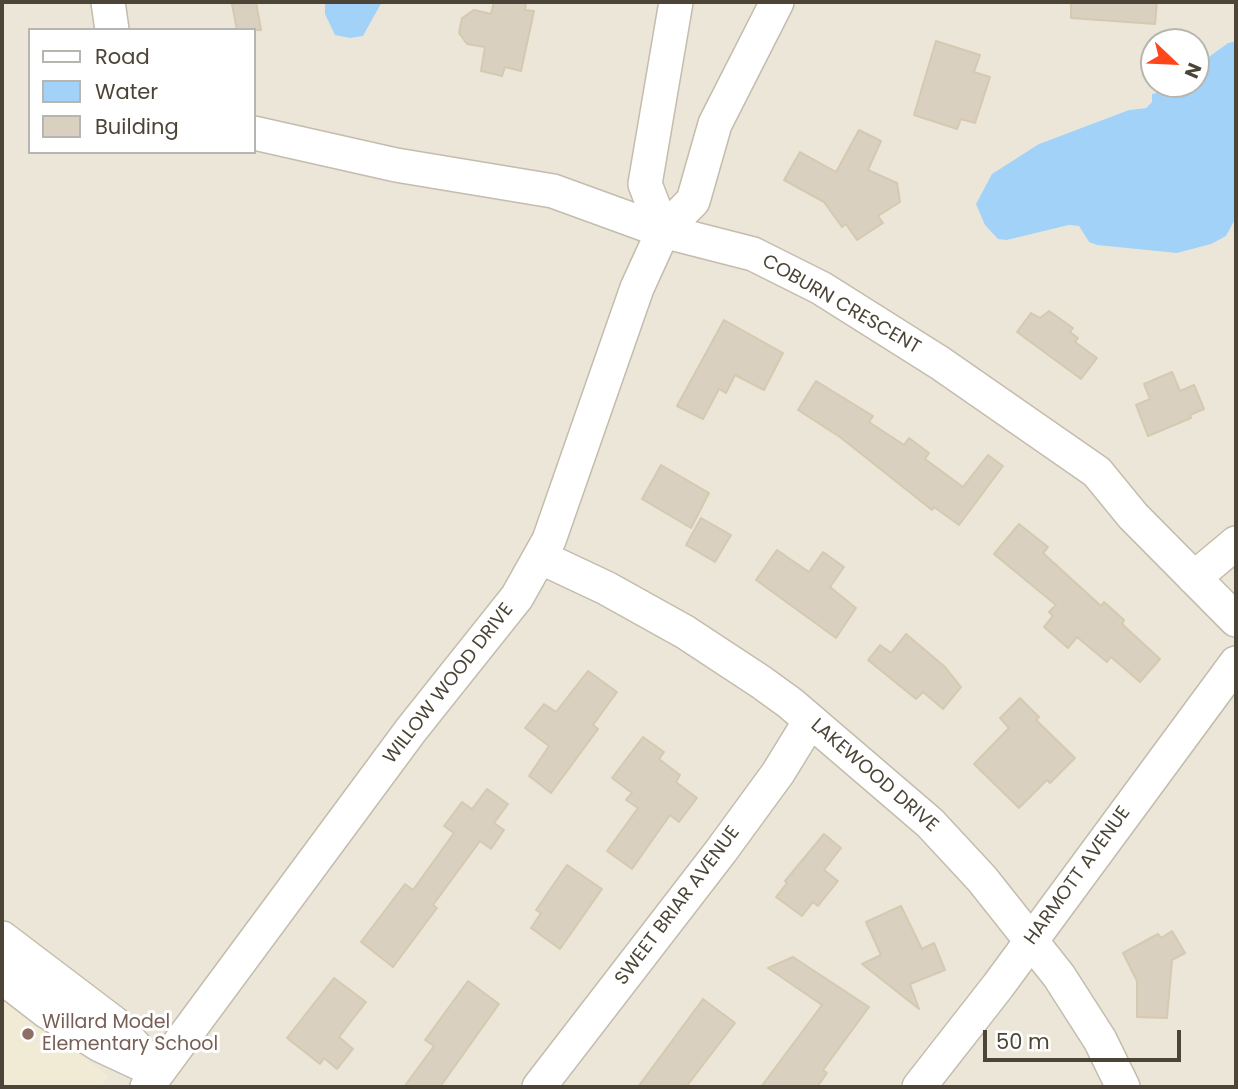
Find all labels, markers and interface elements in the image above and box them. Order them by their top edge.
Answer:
legend [28,28,256,154]
north arrow [1140,28,1210,98]
text: Road [95,42,150,71]
text: N [1178,59,1208,82]
text: Water [95,77,158,106]
text: Building [95,112,179,141]
street label: COBURN CRESCENT [758,250,924,360]
street label: WILLOW WOOD DRIVE [379,599,519,769]
street label: LAKEWOOD DRIVE [806,714,942,838]
street label: HARMOTT AVENUE [1020,802,1136,950]
street label: SWEET BRIAR AVENUE [611,822,745,990]
place label: Willard Model Elementary School [42,1012,218,1056]
scale bar [986,1016,1184,1060]
marker: Willard Model Elementary School [20,1026,36,1042]
text: 50 m [996,1027,1050,1056]

